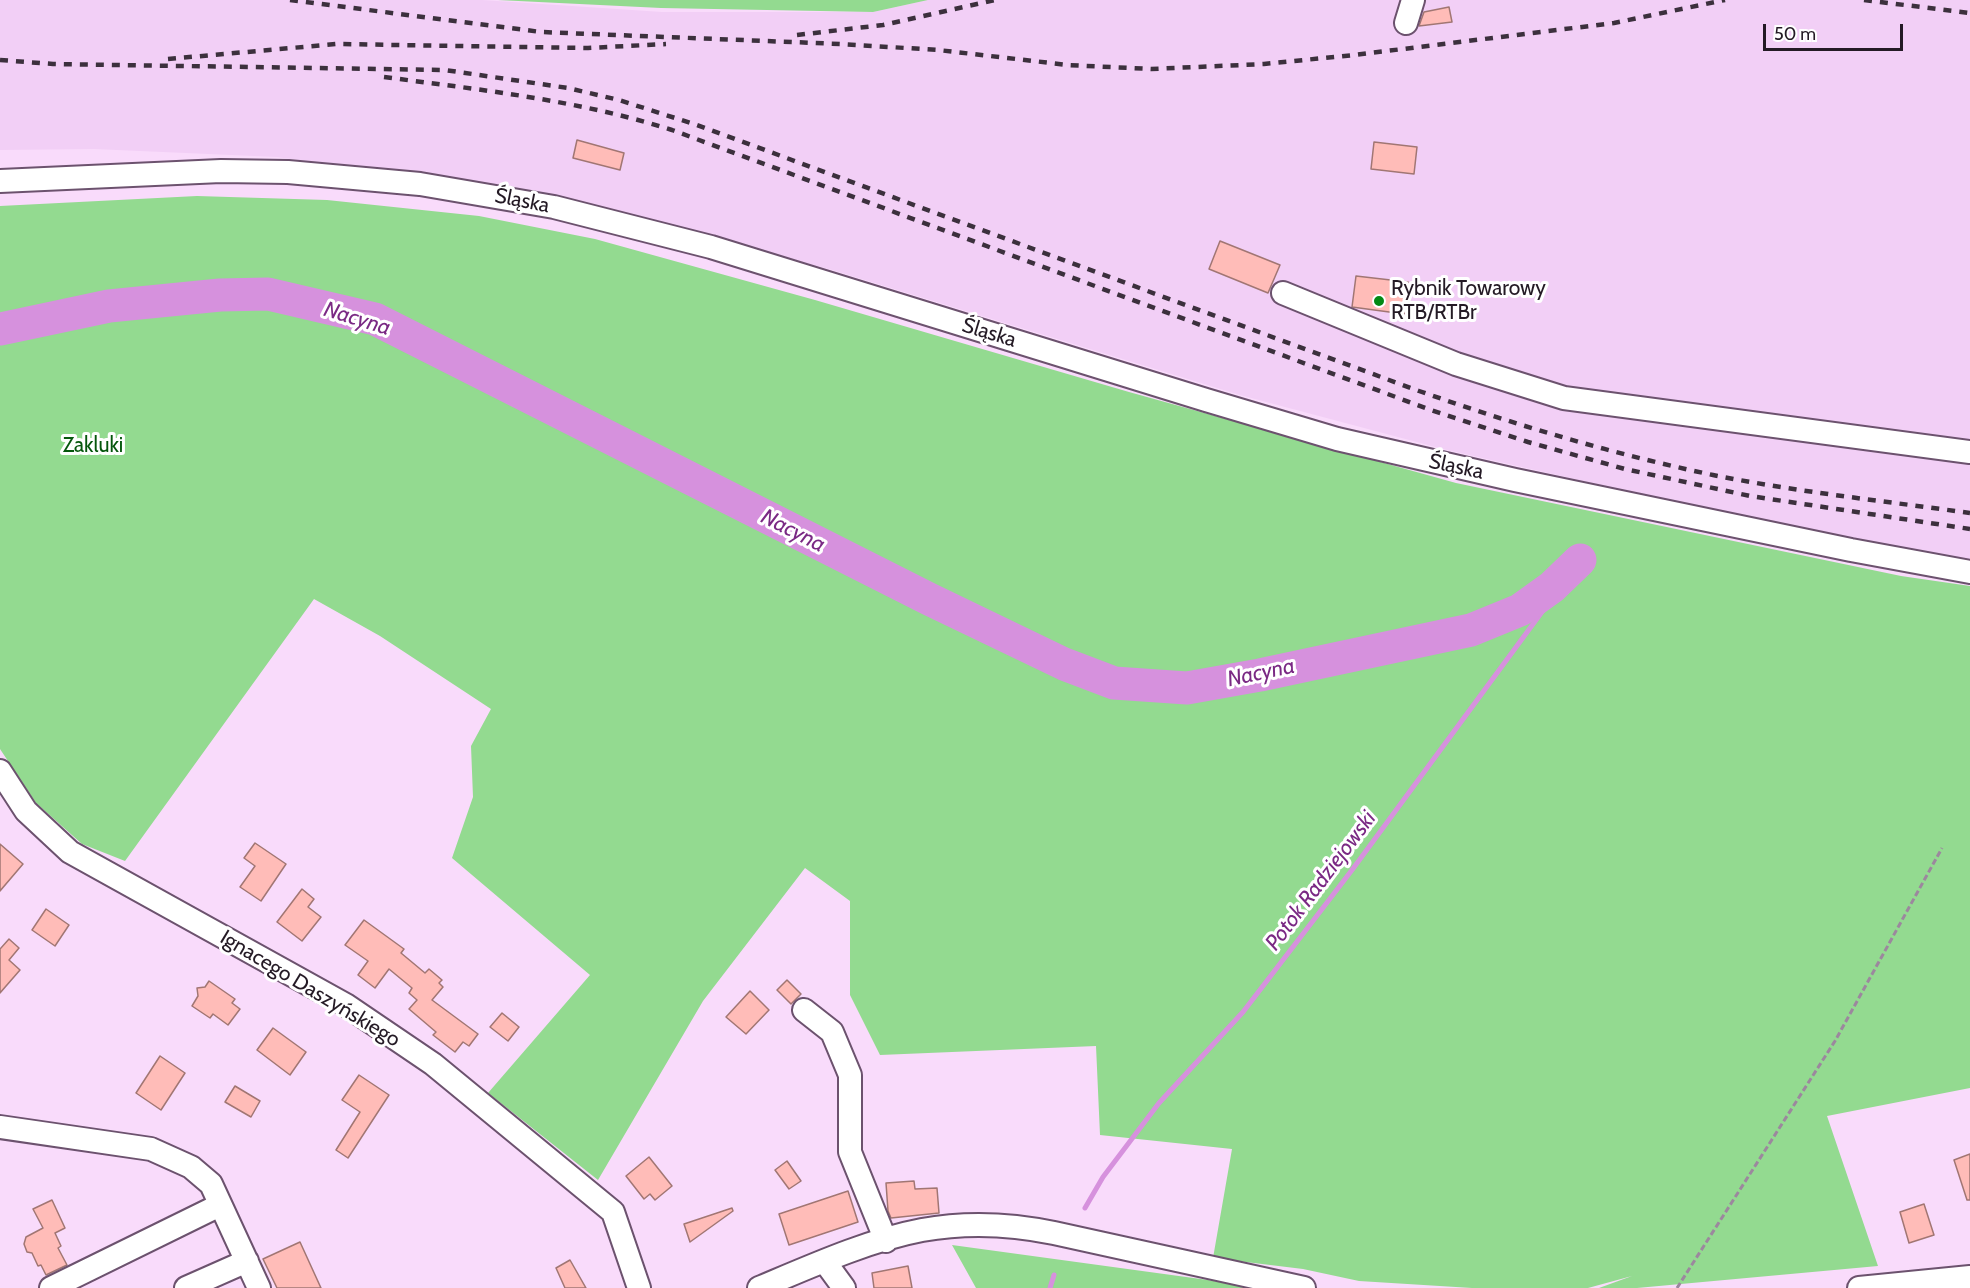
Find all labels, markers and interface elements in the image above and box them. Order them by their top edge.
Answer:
scale bar [1766,12,1906,50]
text: 50 m [1774,23,1816,45]
street label: Śląska [492,183,552,219]
place label: Rybnik Towarowy RTB/RTBr [1391,276,1546,326]
marker: Rybnik Towarowy RTB/RTBr [1372,294,1386,308]
water label: Nacyna [320,296,394,342]
street label: Śląska [959,313,1019,353]
park label: Zakluki [63,433,123,459]
street label: Śląska [1426,449,1486,485]
water label: Nacyna [757,504,829,558]
water label: Nacyna [1225,653,1297,693]
water label: Potok Radziejowski [1260,806,1382,956]
street label: Ignacego Daszyńskiego [215,925,405,1053]

